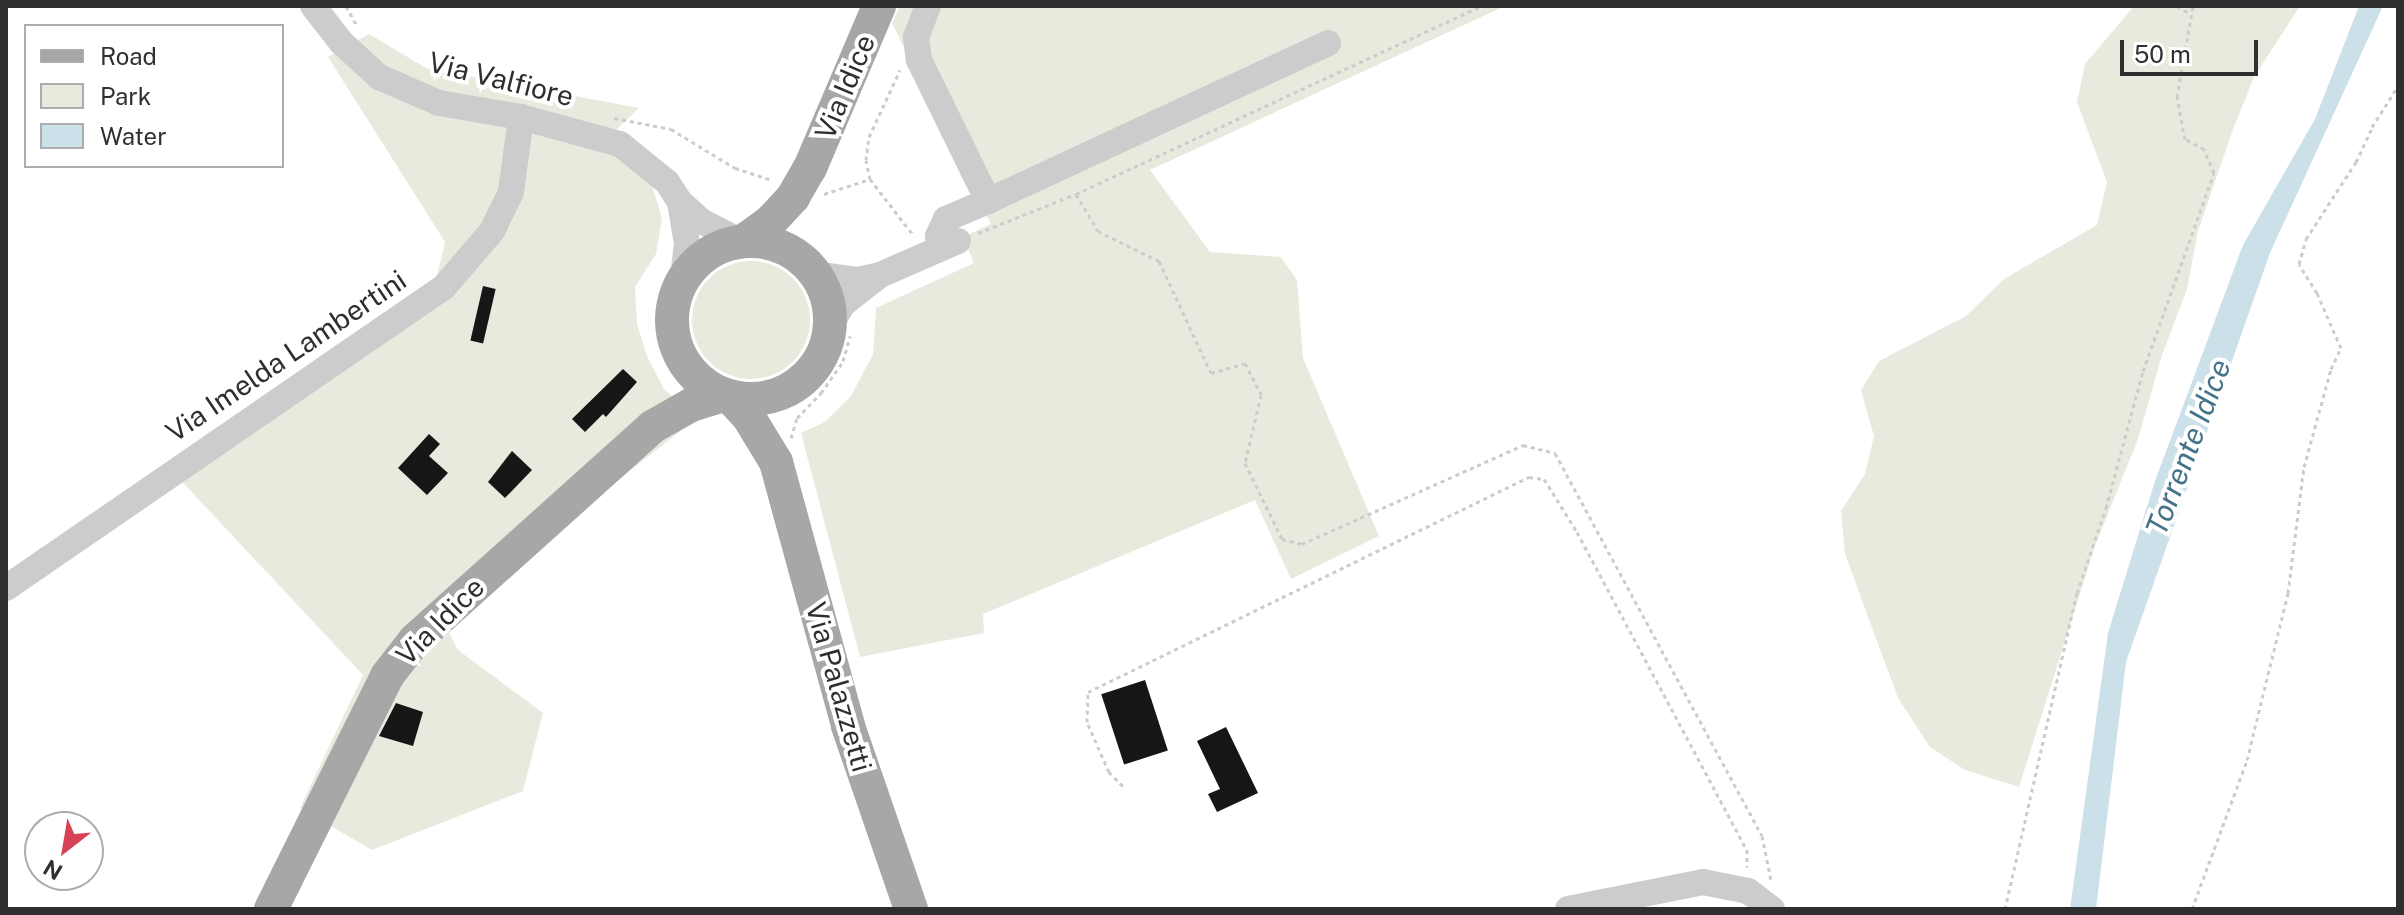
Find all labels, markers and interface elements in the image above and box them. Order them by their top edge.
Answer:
legend [24,24,284,168]
scale bar [2124,24,2262,74]
street label: Via Idice [808,30,882,144]
text: 50 m [2134,40,2191,68]
text: Road [100,42,157,70]
street label: Via Valfiore [425,45,577,113]
text: Park [100,82,151,110]
text: Water [100,122,167,150]
street label: Via Imelda Lambertini [160,263,412,449]
water label: Torrente Idice [2138,354,2238,540]
street label: Via Idice [389,570,491,672]
street label: Via Palazzetti [799,598,879,776]
north arrow [24,811,104,891]
text: N [39,854,67,885]

